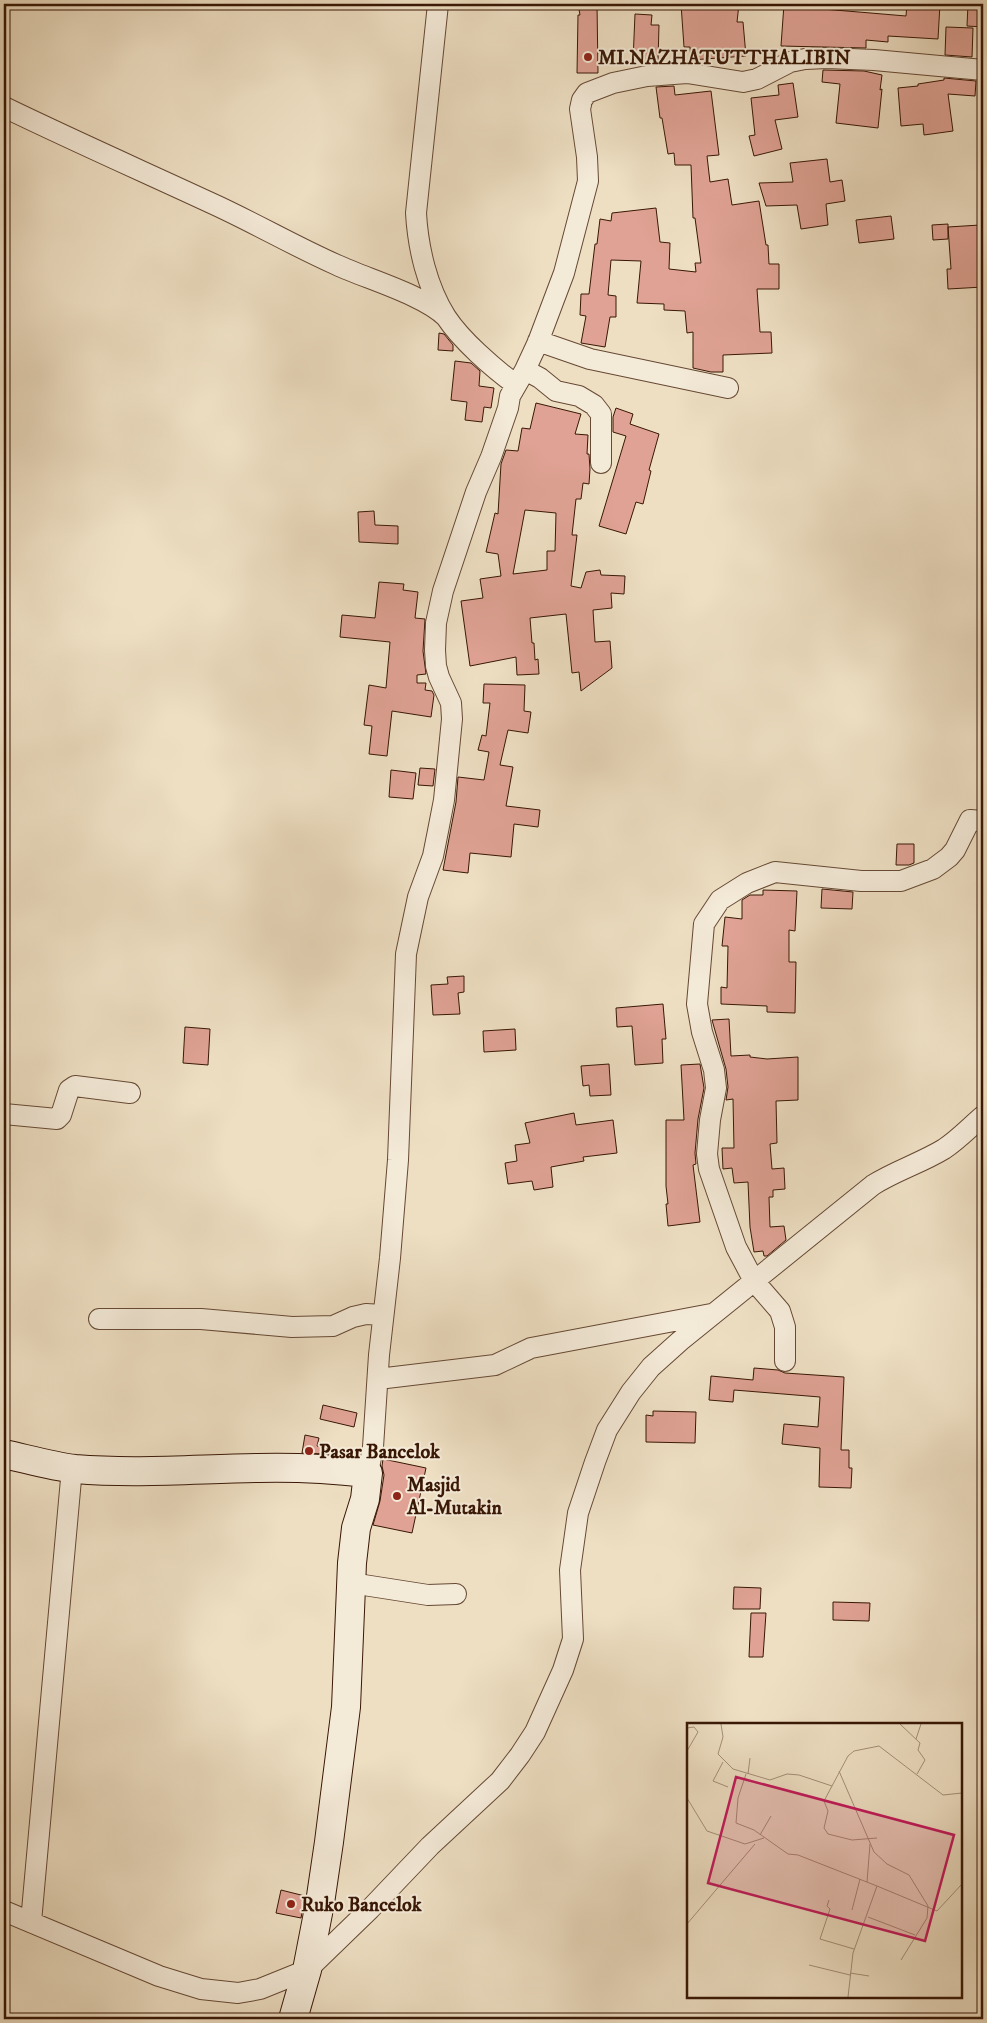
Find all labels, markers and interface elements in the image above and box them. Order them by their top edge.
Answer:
place label: MI.NAZHATUTTHALIBIN [598,46,851,71]
marker: MI.NAZHATUTTHALIBIN [582,51,594,63]
place label: Pasar Bancelok [319,1440,441,1465]
marker: Pasar Bancelok [303,1445,315,1457]
place label: Masjid Al-Mutakin [406,1473,502,1521]
marker: Masjid Al-Mutakin [391,1490,403,1502]
inset map [687,1723,962,1998]
place label: Ruko Bancelok [301,1893,423,1918]
marker: Ruko Bancelok [285,1898,297,1910]

